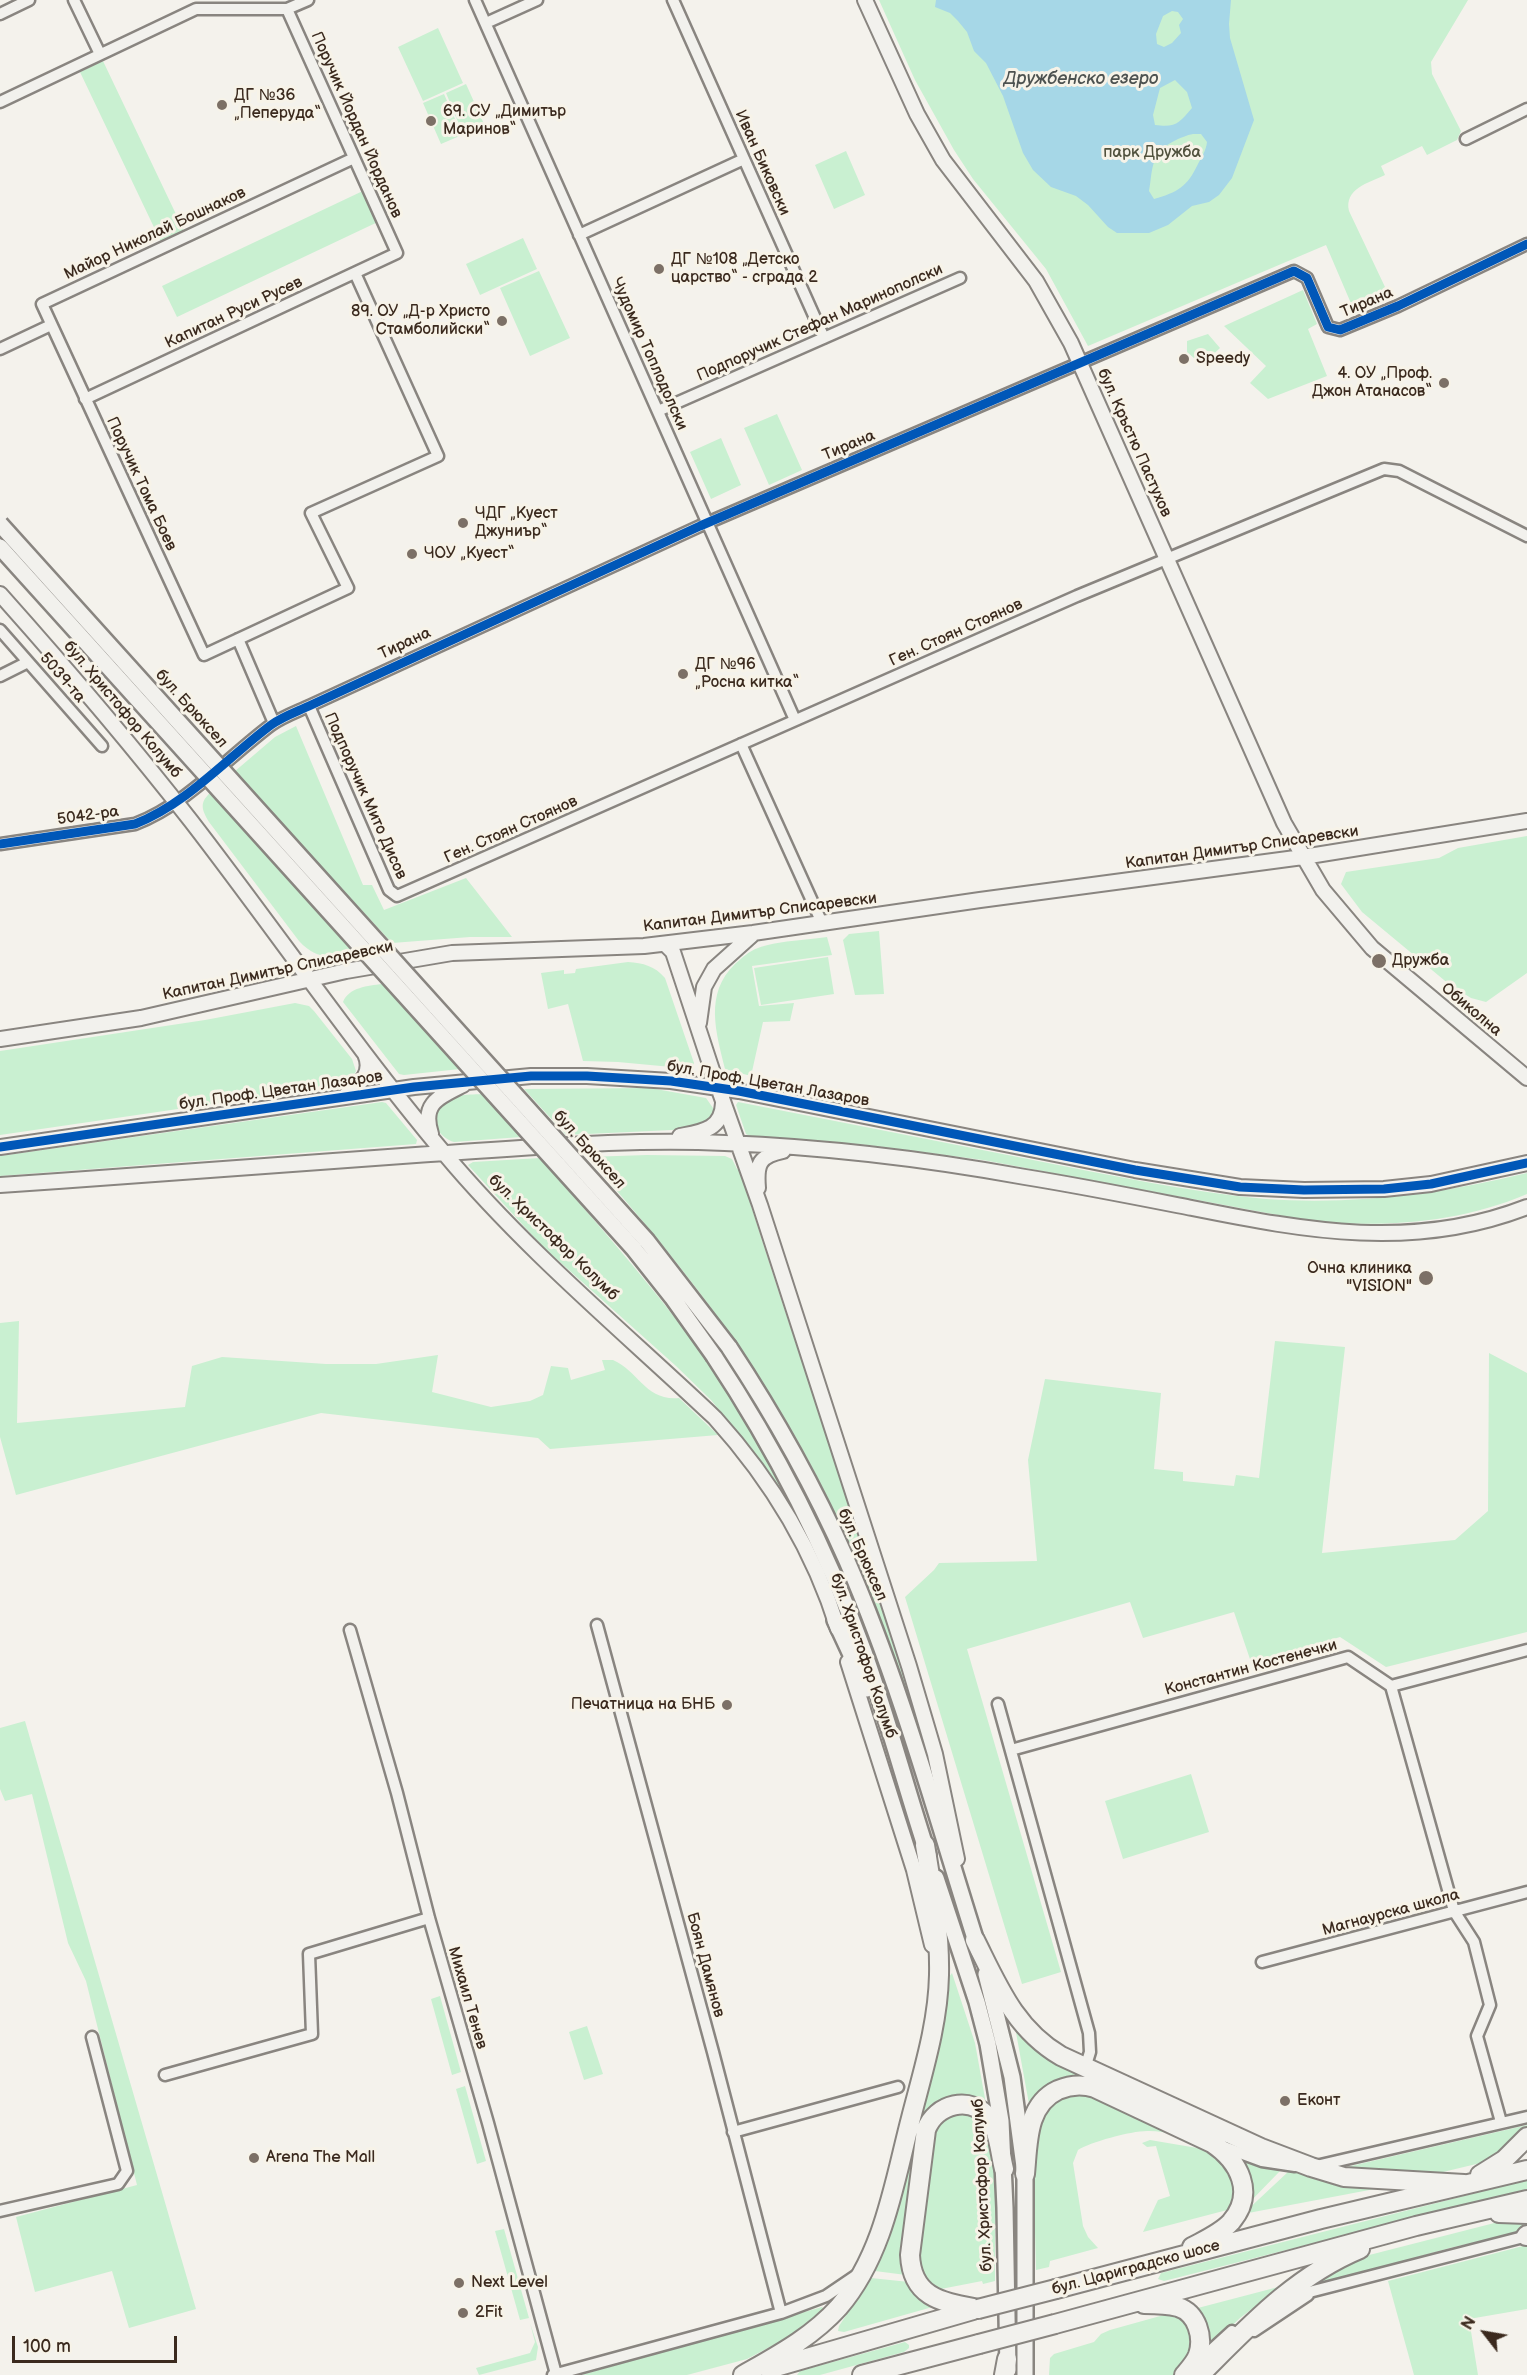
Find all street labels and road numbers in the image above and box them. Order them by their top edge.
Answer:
street label: Поручик Йордан Йорданов [306,29,406,221]
street label: Иван Биковски [730,107,794,219]
street label: Майор Николай Бошнаков [61,183,249,285]
street label: Подпоручик Стефан Маринополски [694,260,946,386]
street label: Капитан Руси Русев [162,273,306,353]
street label: Чудомир Топлодолски [607,275,691,433]
street label: Тирана [1338,283,1396,323]
street label: бул. Кръстю Пастухов [1093,366,1175,520]
street label: Поручик Тома Боев [102,414,180,554]
street label: Тирана [820,426,878,466]
street label: Ген. Стоян Стоянов [886,595,1026,671]
street label: Тирана [376,624,434,664]
street label: бул. Христофор Колумб [59,638,185,782]
street label: 5039-та [35,649,89,707]
street label: бул. Брюксел [151,666,231,752]
street label: Подпоручик Мито Дисов [320,710,410,882]
street label: Ген. Стоян Стоянов [441,792,581,868]
street label: 5042-ра [56,802,120,830]
street label: Капитан Димитър Списаревски [1124,822,1360,874]
street label: Капитан Димитър Списаревски [642,889,878,937]
street label: Капитан Димитър Списаревски [161,937,395,1005]
street label: Обиколна [1437,979,1505,1041]
street label: бул. Проф. Цветан Лазаров [665,1057,871,1111]
street label: бул. Проф. Цветан Лазаров [178,1067,384,1115]
street label: бул. Брюксел [549,1107,629,1193]
street label: бул. Христофор Колумб [484,1171,622,1305]
street label: бул. Брюксел [833,1506,891,1604]
street label: бул. Христофор Колумб [826,1571,900,1741]
street label: Константин Костенечки [1163,1636,1339,1700]
street label: Магнаурска школа [1320,1885,1462,1941]
street label: Боян Дамянов [682,1911,728,2019]
street label: Михаил Тенев [443,1945,491,2051]
street label: бул. Христофор Колумб [969,2098,997,2272]
street label: бул. Цариградско шосе [1050,2236,1222,2300]

